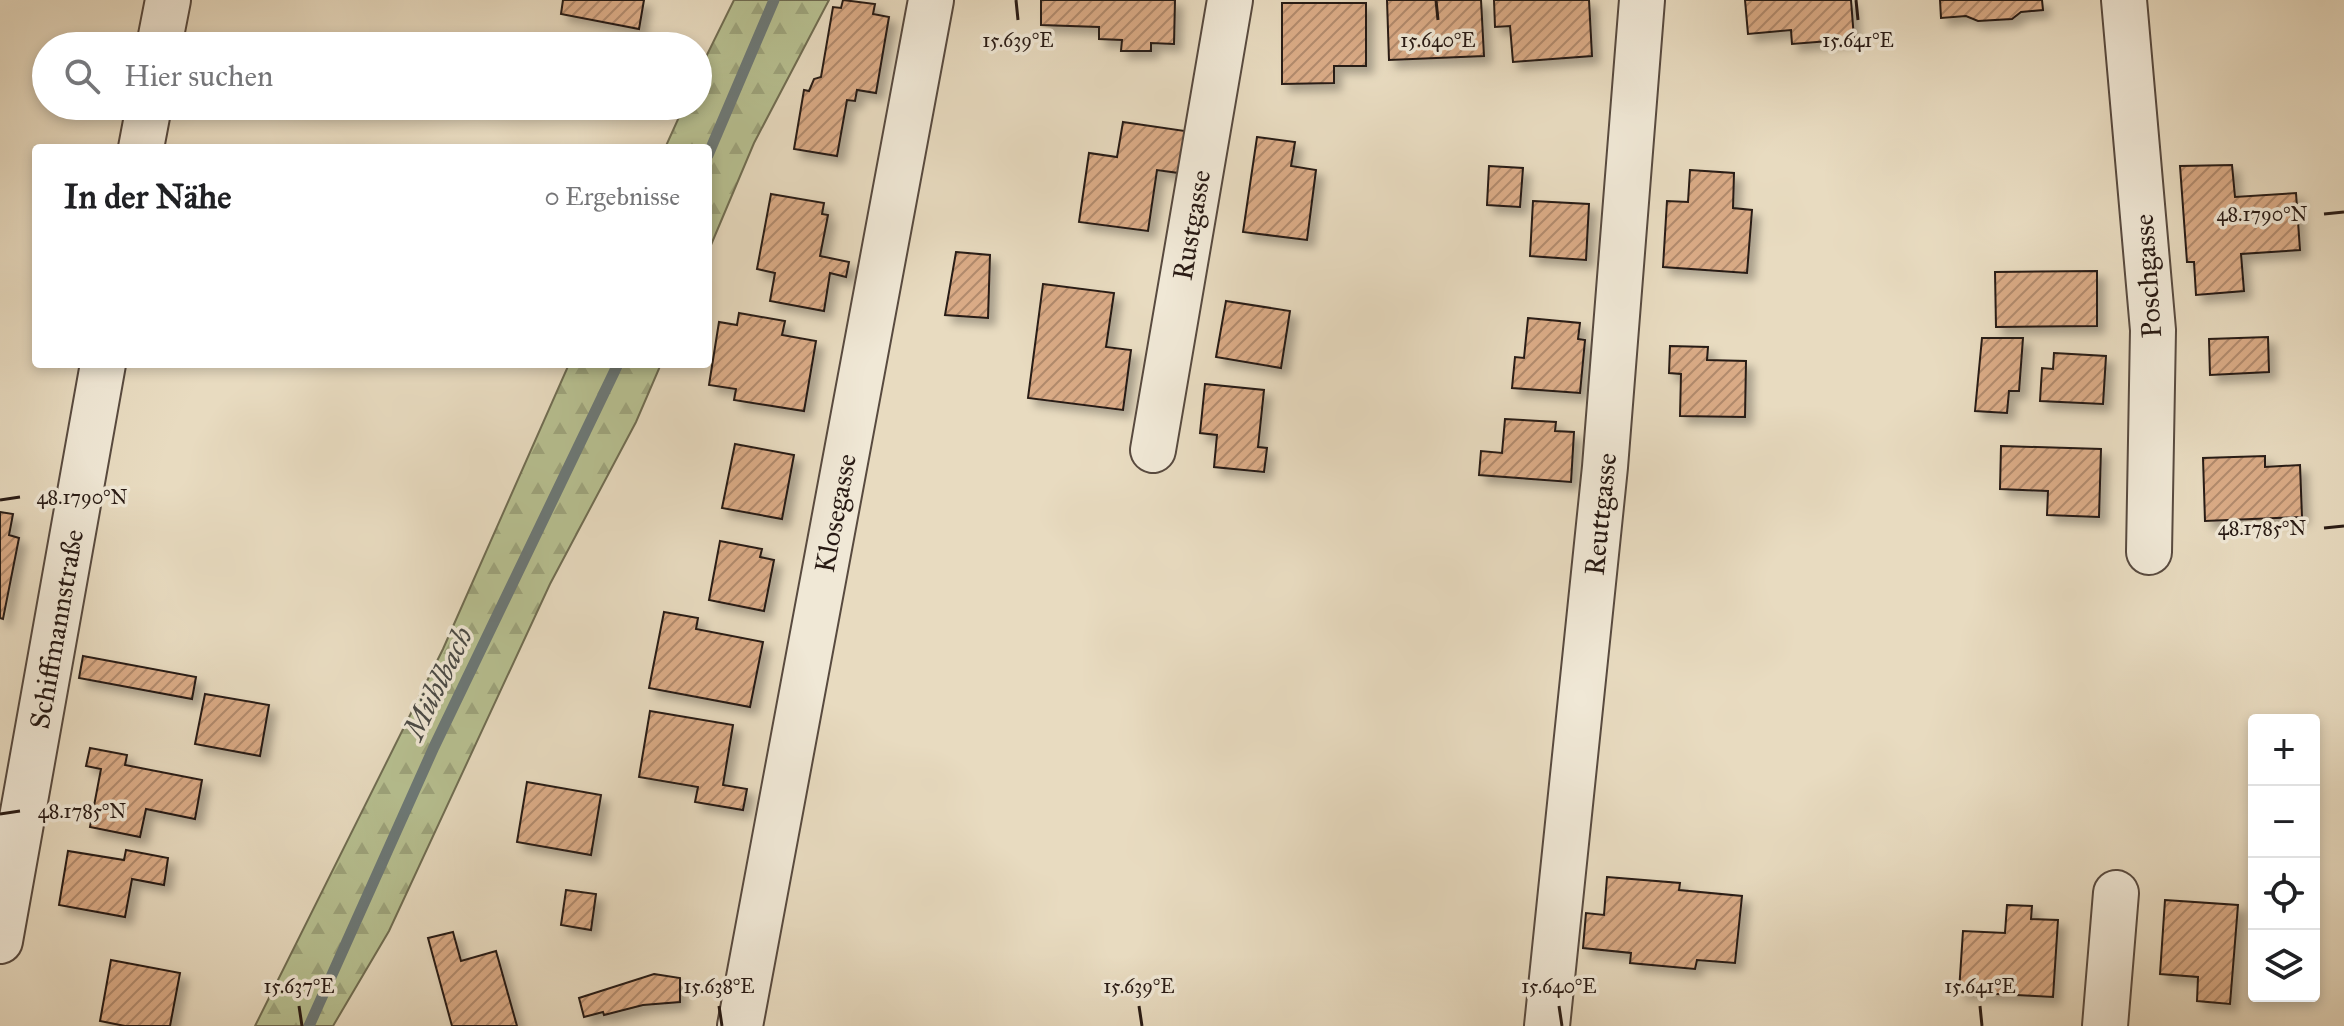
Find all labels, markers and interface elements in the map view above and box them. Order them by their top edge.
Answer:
text: 15.639°E [982,28,1054,52]
text: 15.640°E [1400,28,1476,52]
text: 15.641°E [1822,28,1894,52]
search box [32,32,712,120]
icon: search [60,54,104,98]
text: Hier suchen [124,58,273,94]
street label: Rustgasse [1165,167,1218,283]
text: In der Nähe [64,176,231,217]
text: 0 Ergebnisse [544,180,680,212]
text: 48.1790°N [2216,202,2308,226]
street label: Poschgasse [2126,213,2169,339]
street label: Klosegasse [807,451,864,576]
street label: Reuttgasse [1577,451,1624,577]
text: 48.1790°N [36,485,128,509]
text: 48.1785°N [2218,516,2306,540]
street label: Schiffmannstraße [22,526,91,732]
water label: Mühlbach [394,621,481,748]
map controls [2248,714,2320,1002]
button: + [2248,714,2320,786]
button: − [2248,786,2320,858]
text: 48.1785°N [38,799,126,823]
button: locate [2248,858,2320,930]
button: layers [2248,930,2320,1002]
text: 15.637°E [263,974,335,998]
text: 15.638°E [683,974,755,998]
text: 15.639°E [1103,974,1175,998]
text: 15.640°E [1521,974,1597,998]
text: 15.641°E [1944,974,2016,998]

